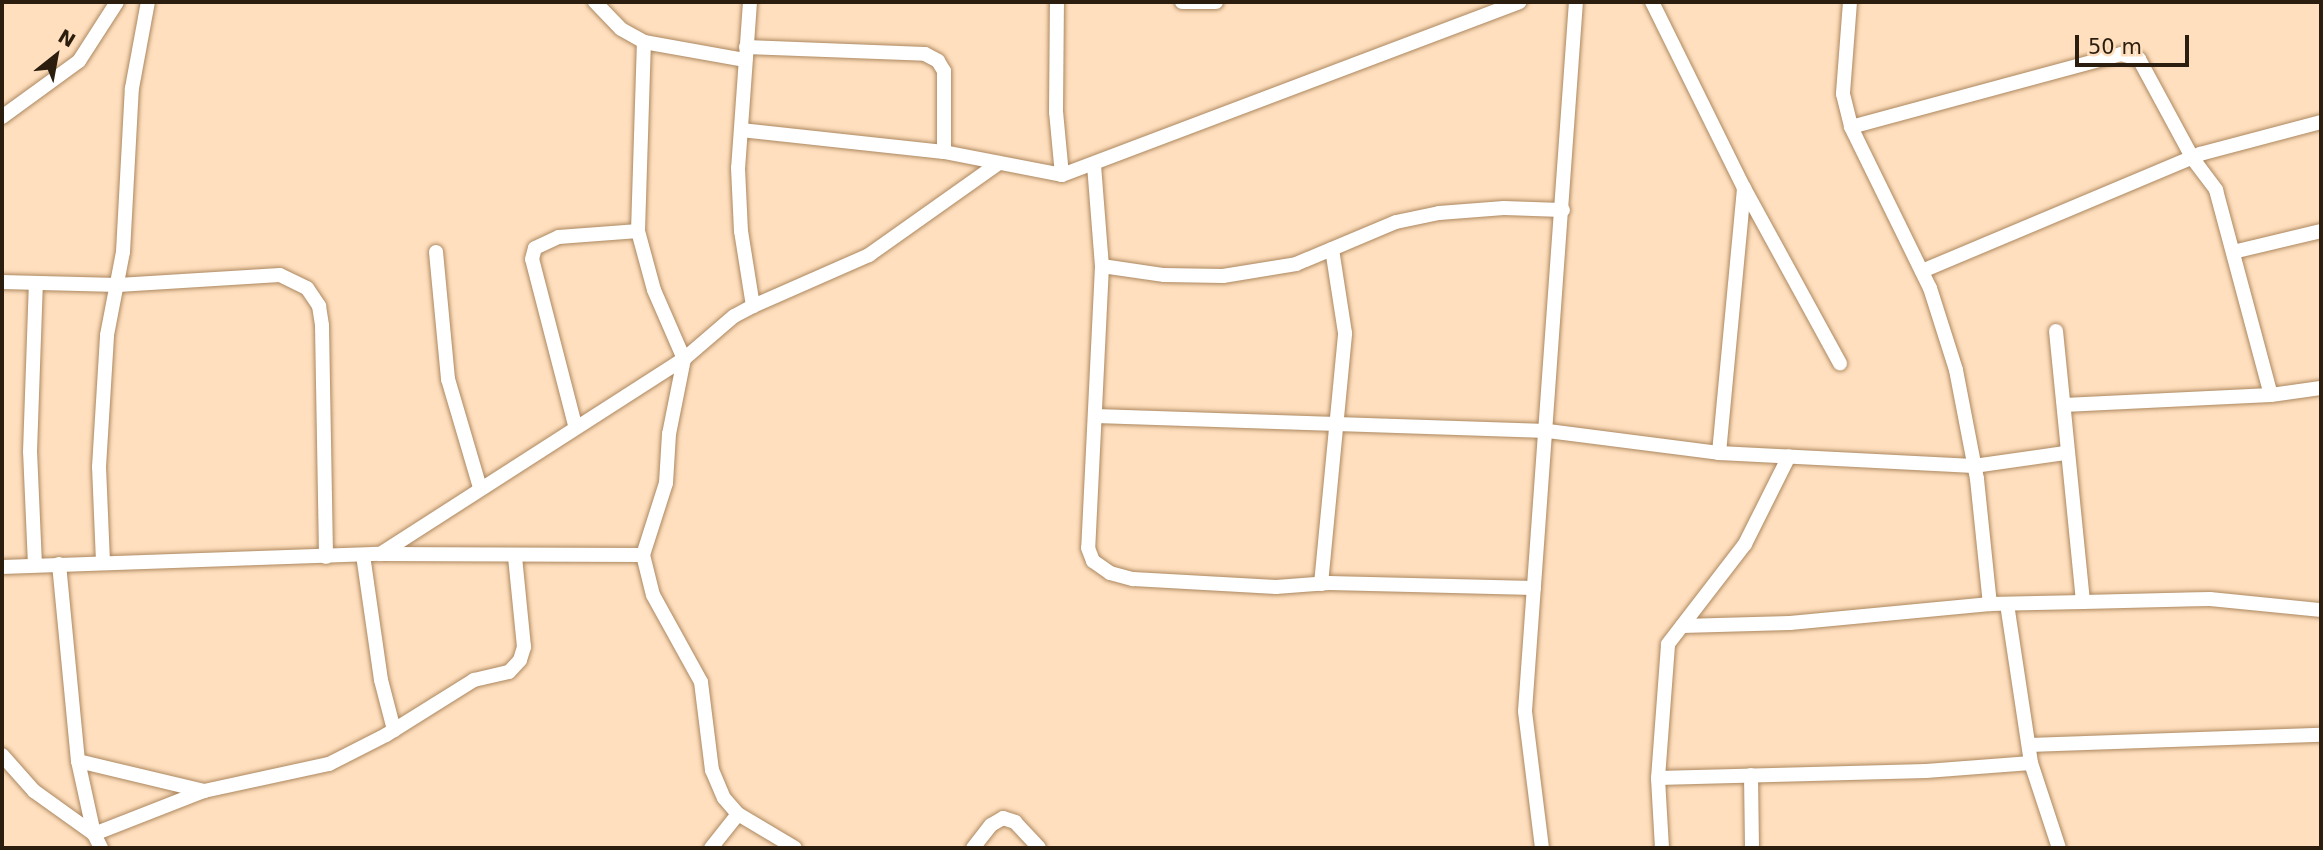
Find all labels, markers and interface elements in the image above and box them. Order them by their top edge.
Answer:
north arrow [21,21,91,91]
scale bar [2078,21,2192,65]
text: N [54,24,79,52]
text: 50 m [2088,35,2142,59]

